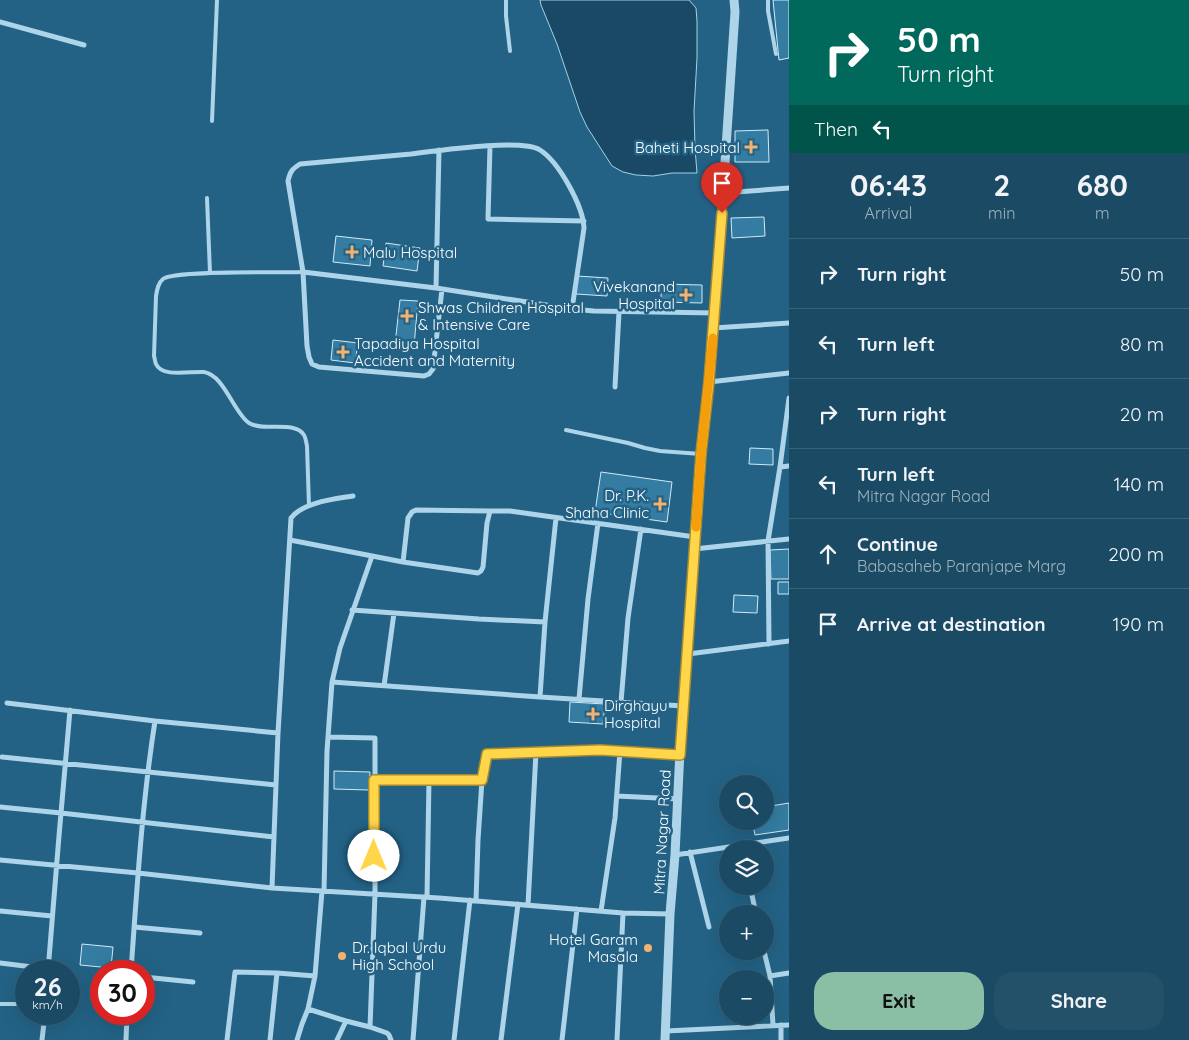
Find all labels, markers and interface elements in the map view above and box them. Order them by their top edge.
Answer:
text: 50 m [897,17,981,61]
icon: right [814,20,879,85]
text: Turn right [897,60,994,88]
icon: left [868,115,896,143]
text: Then [814,117,858,141]
place label: Baheti Hospital [635,138,740,157]
marker: Baheti Hospital [744,140,758,154]
pin [701,162,743,213]
text: 06:43 [850,166,927,204]
text: 2 [993,166,1010,204]
text: 680 [1076,166,1128,204]
icon: arrive [708,169,736,197]
text: Arrival [865,203,913,223]
text: min [988,203,1015,223]
text: m [1095,203,1109,223]
place label: Malu Hospital [363,243,457,262]
marker: Malu Hospital [345,245,359,259]
icon: right [814,260,842,288]
text: Turn right [857,262,946,286]
text: 50 m [1120,262,1164,286]
place label: Vivekanand Hospital [593,277,675,313]
marker: Vivekanand Hospital [679,288,693,302]
place label: Shwas Children Hospital & Intensive Care [418,298,584,334]
marker: Shwas Children Hospital & Intensive Care [400,309,414,323]
icon: left [814,330,842,358]
text: Turn left [857,332,935,356]
text: 80 m [1120,332,1164,356]
place label: Tapadiya Hospital Accident and Maternity [354,334,515,370]
marker: Tapadiya Hospital Accident and Maternity [336,345,350,359]
icon: right [814,400,842,428]
text: Turn right [857,402,946,426]
text: 20 m [1120,402,1164,426]
text: Turn left [857,462,935,486]
icon: left [814,470,842,498]
text: 140 m [1113,472,1164,496]
place label: Dr. P.K. Shaha Clinic [565,486,649,522]
text: Mitra Nagar Road [857,486,990,506]
marker: Dr. P.K. Shaha Clinic [653,497,667,511]
text: Continue [857,532,938,556]
icon: ahead [814,540,842,568]
text: 200 m [1108,542,1164,566]
text: Babasaheb Paranjape Marg [857,556,1066,576]
icon: arrive [814,610,842,638]
text: Arrive at destination [857,612,1046,636]
text: 190 m [1113,612,1164,636]
place label: Dirghayu Hospital [604,696,668,732]
marker: Dirghayu Hospital [586,707,600,721]
street label: Mitra Nagar Road [649,769,675,895]
map controls [719,775,774,1025]
button: search [719,775,774,830]
position arrow [347,829,399,881]
button: layers [719,840,774,895]
button: + [719,905,774,960]
place label: Hotel Garam Masala [549,930,638,966]
place label: Dr. Iqbal Urdu High School [352,938,446,974]
marker: Hotel Garam Masala [642,942,654,954]
marker: Dr. Iqbal Urdu High School [336,950,348,962]
speed limit sign: 30 [90,960,155,1025]
button: − [719,970,774,1025]
text: 26 [33,971,62,1002]
button: Exit [814,972,984,1030]
button: Share [994,972,1164,1030]
text: km/h [32,997,63,1012]

